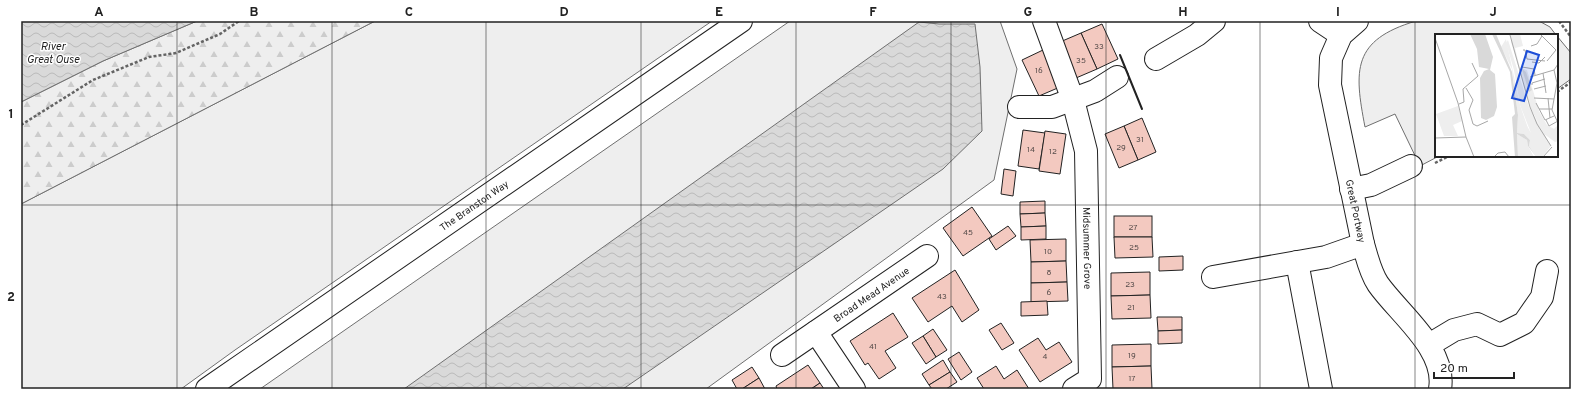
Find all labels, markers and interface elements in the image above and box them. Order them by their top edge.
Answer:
text: A [94,5,104,21]
text: B [250,5,259,21]
text: C [405,5,413,21]
text: D [559,5,569,21]
text: E [715,5,723,21]
text: F [869,5,877,21]
text: G [1024,5,1033,21]
text: H [1178,5,1188,21]
text: I [1336,5,1340,21]
text: J [1489,5,1497,21]
inset map [1435,34,1558,157]
water label: River Great Ouse [27,40,80,67]
house number: 33 [1094,42,1104,52]
house number: 35 [1076,56,1086,66]
house number: 16 [1035,66,1043,76]
text: 1 [8,107,14,123]
house number: 31 [1136,135,1144,145]
house number: 29 [1116,143,1126,153]
house number: 14 [1027,145,1035,155]
house number: 12 [1049,147,1057,157]
street label: The Branston Way [438,178,512,235]
street label: Great Portway [1342,178,1368,244]
street label: Midsummer Grove [1079,207,1093,289]
house number: 27 [1129,223,1138,233]
house number: 45 [963,228,973,238]
house number: 25 [1129,243,1139,253]
house number: 10 [1044,247,1052,257]
street label: Broad Mead Avenue [832,265,913,326]
house number: 8 [1047,268,1052,278]
house number: 23 [1125,280,1135,290]
house number: 6 [1047,288,1052,298]
text: 2 [7,290,15,306]
house number: 43 [937,292,947,302]
house number: 21 [1127,303,1135,313]
house number: 41 [869,342,877,352]
house number: 19 [1128,351,1136,361]
house number: 4 [1043,352,1048,362]
scale bar [1434,354,1514,380]
text: 20 m [1440,361,1468,377]
house number: 17 [1128,374,1136,384]

